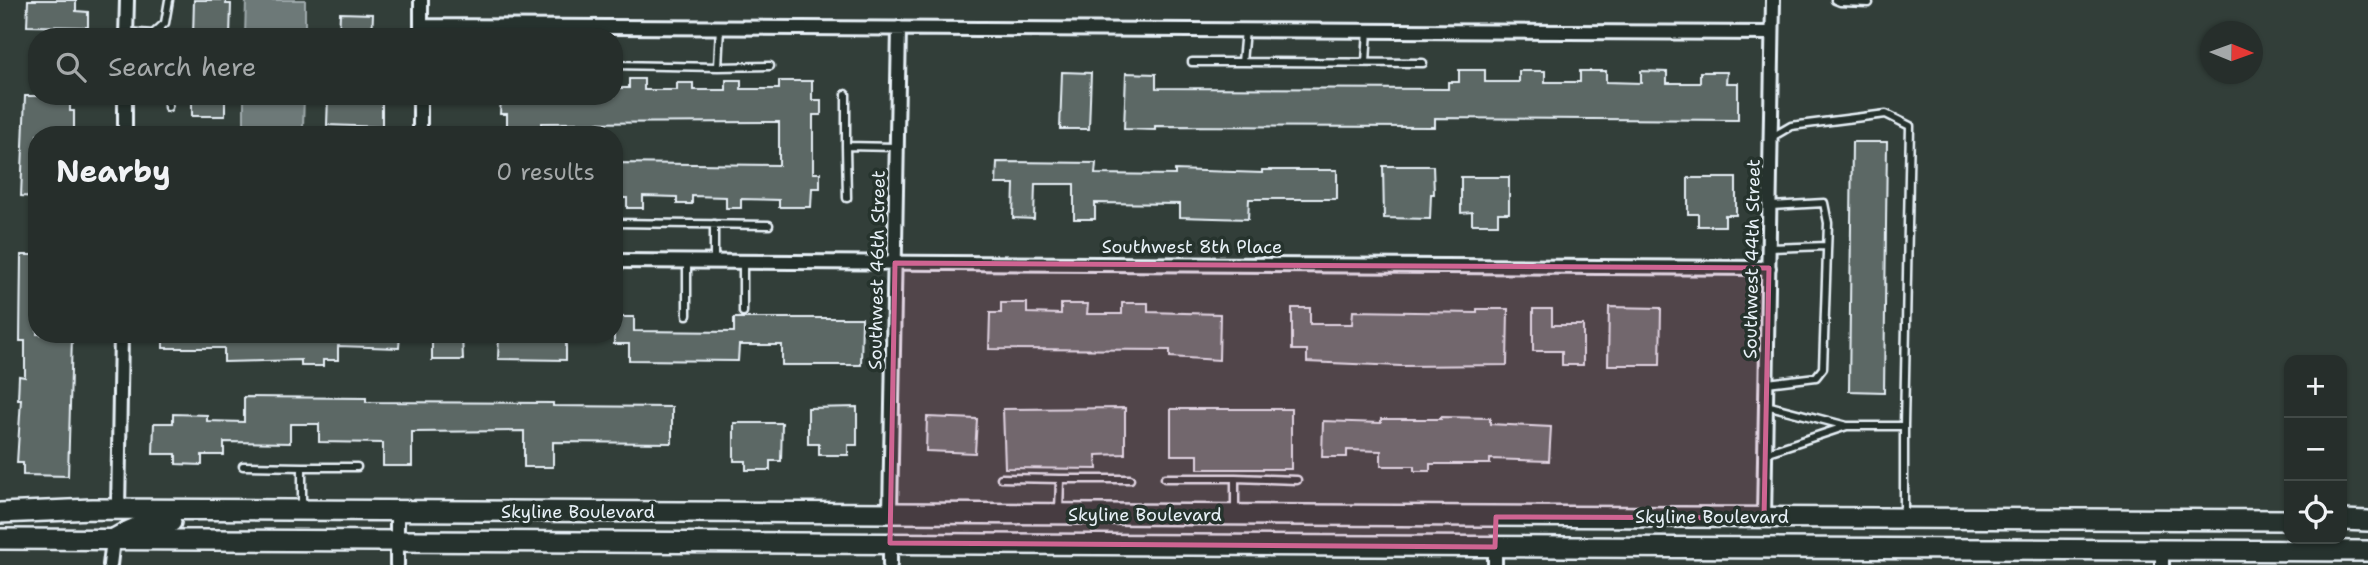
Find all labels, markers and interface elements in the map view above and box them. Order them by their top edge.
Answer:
north arrow [2200,21,2263,84]
search box [28,28,623,105]
icon: search [52,48,90,86]
text: Search here [108,49,257,84]
text: Nearby [56,151,171,192]
text: 0 results [496,157,595,187]
street label: Southwest 44th Street [1738,159,1766,359]
street label: Southwest 46th Street [863,170,891,370]
street label: Southwest 8th Place [1102,235,1282,259]
map controls [2284,355,2347,544]
button: + [2284,355,2347,418]
button: − [2284,418,2347,481]
button: locate [2284,481,2347,544]
street label: Skyline Boulevard [501,500,655,524]
street label: Skyline Boulevard [1068,503,1222,527]
street label: Skyline Boulevard [1635,505,1789,529]

